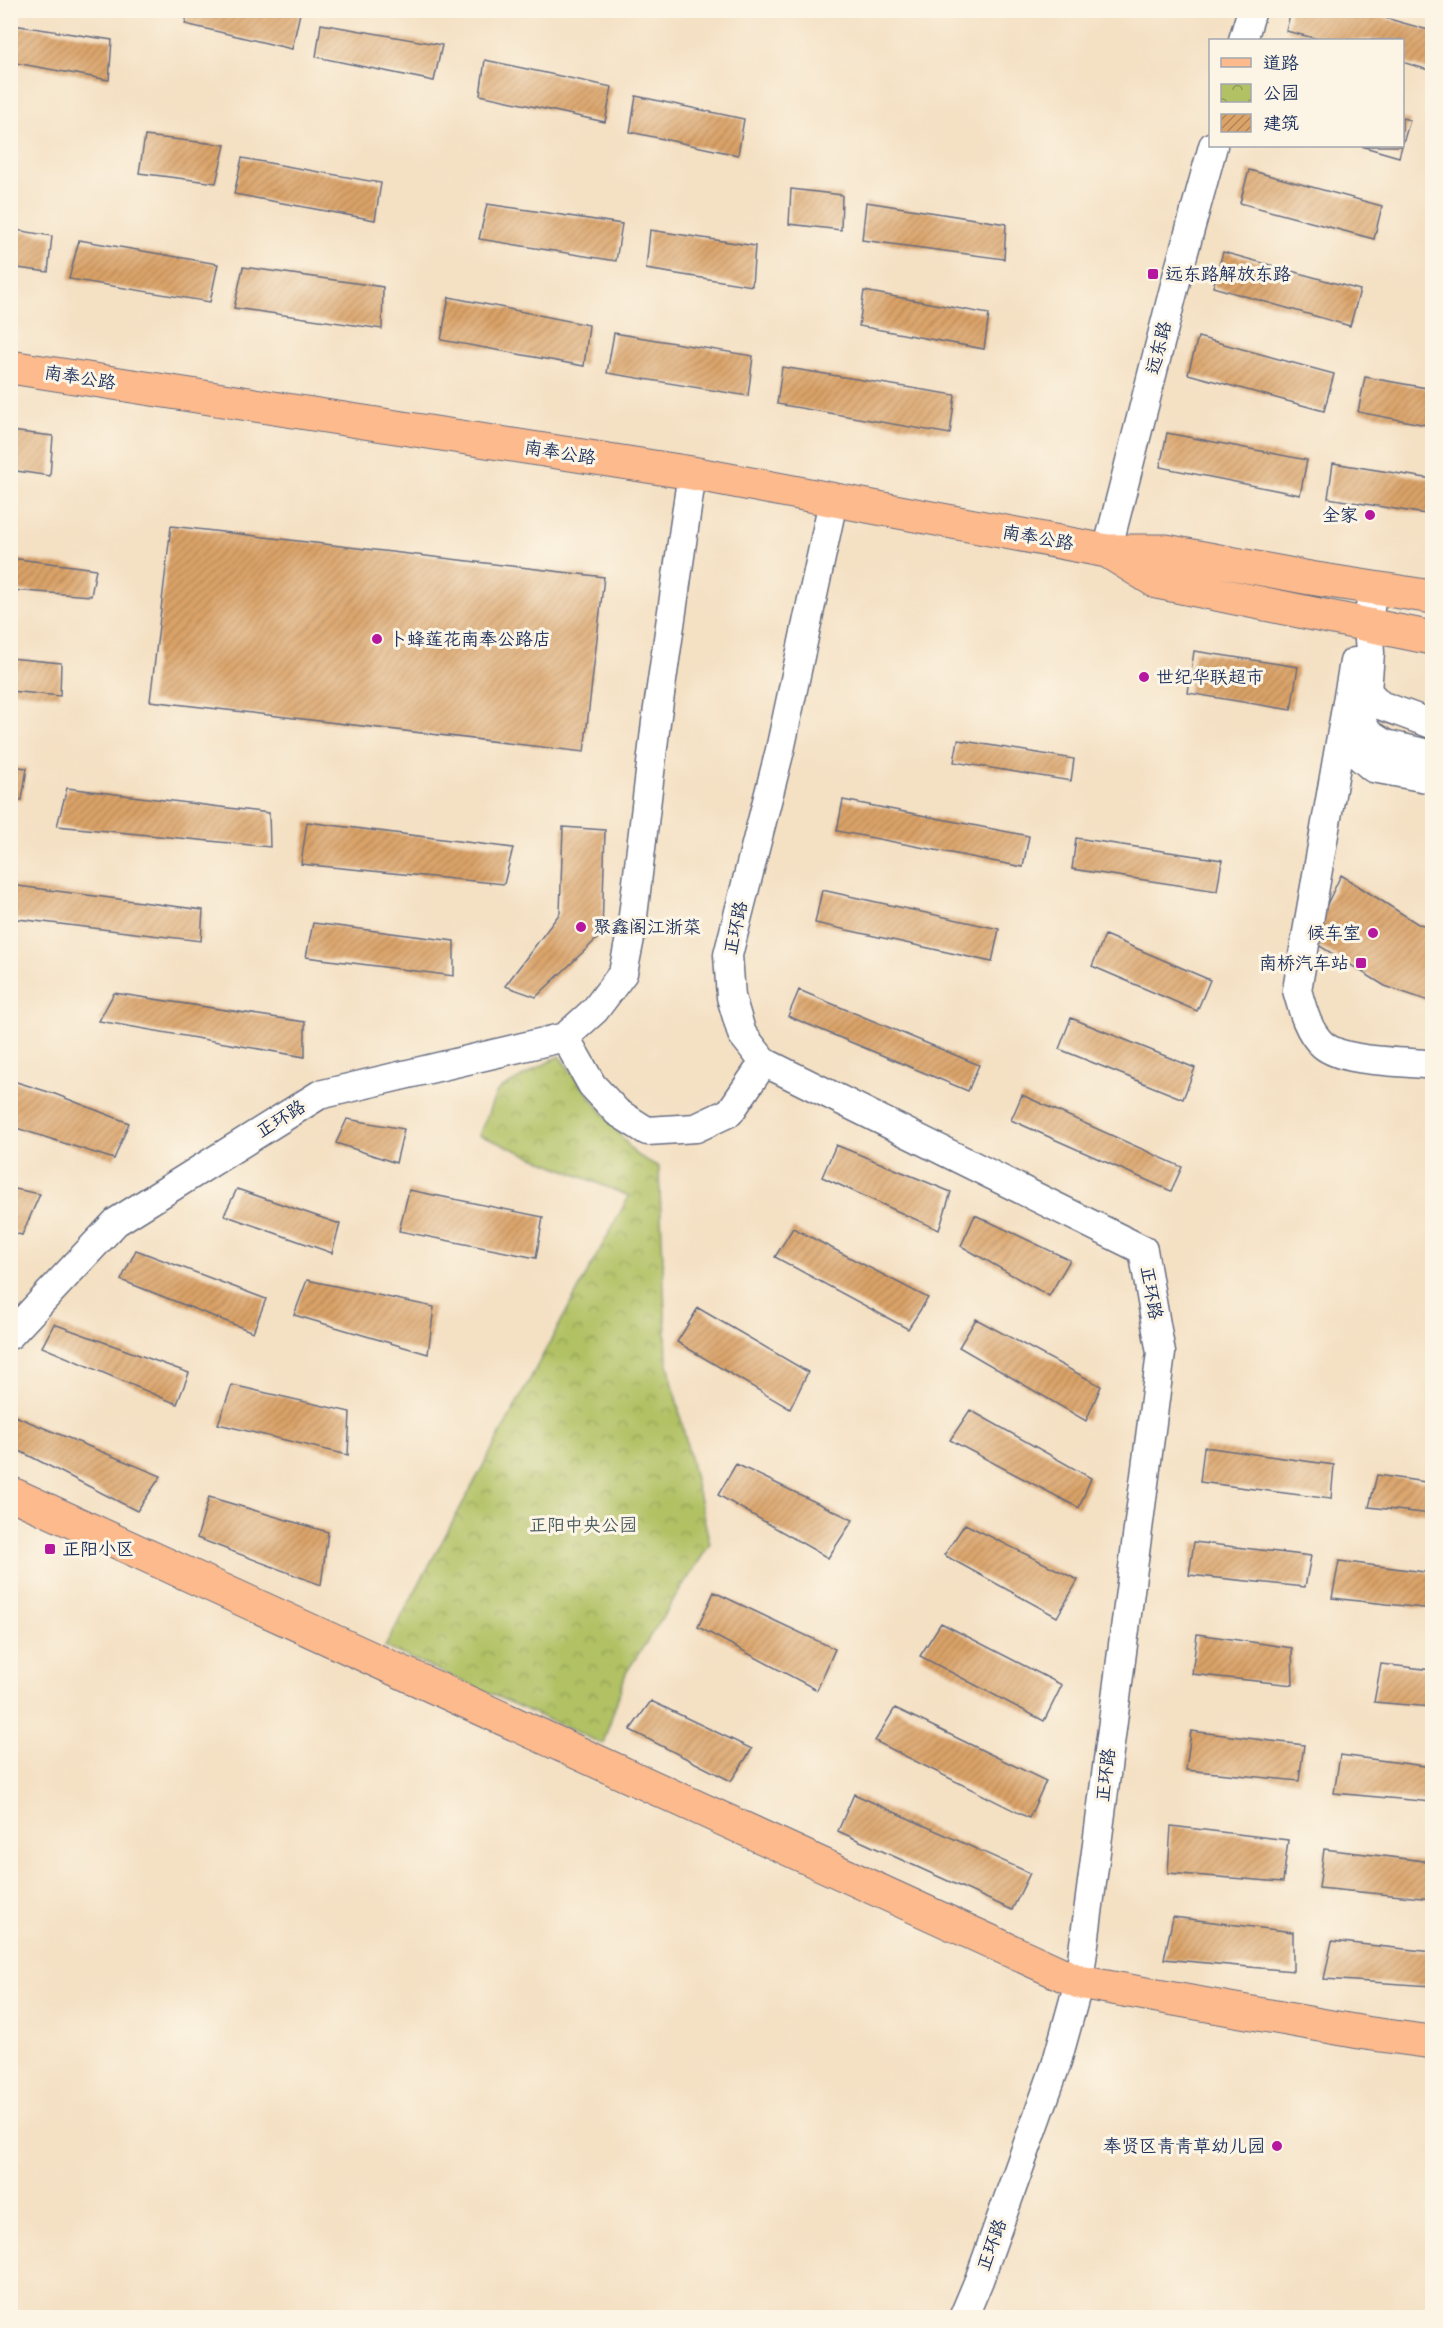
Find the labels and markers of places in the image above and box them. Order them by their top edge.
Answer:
place label: 远东路解放东路 [1165,264,1291,285]
marker: 远东路解放东路 [1146,267,1160,281]
place label: 全家 [1322,505,1358,526]
marker: 全家 [1363,508,1377,522]
place label: 卜蜂莲花南奉公路店 [389,629,551,650]
marker: 卜蜂莲花南奉公路店 [370,632,384,646]
place label: 世纪华联超市 [1156,667,1264,688]
marker: 世纪华联超市 [1137,670,1151,684]
place label: 聚鑫阁江浙菜 [593,917,701,938]
marker: 聚鑫阁江浙菜 [574,920,588,934]
place label: 候车室 [1307,923,1361,944]
marker: 候车室 [1366,926,1380,940]
place label: 南桥汽车站 [1259,953,1349,974]
marker: 南桥汽车站 [1354,956,1368,970]
place label: 正阳小区 [62,1539,134,1560]
marker: 正阳小区 [43,1542,57,1556]
place label: 奉贤区青青草幼儿园 [1103,2136,1265,2157]
marker: 奉贤区青青草幼儿园 [1270,2139,1284,2153]

